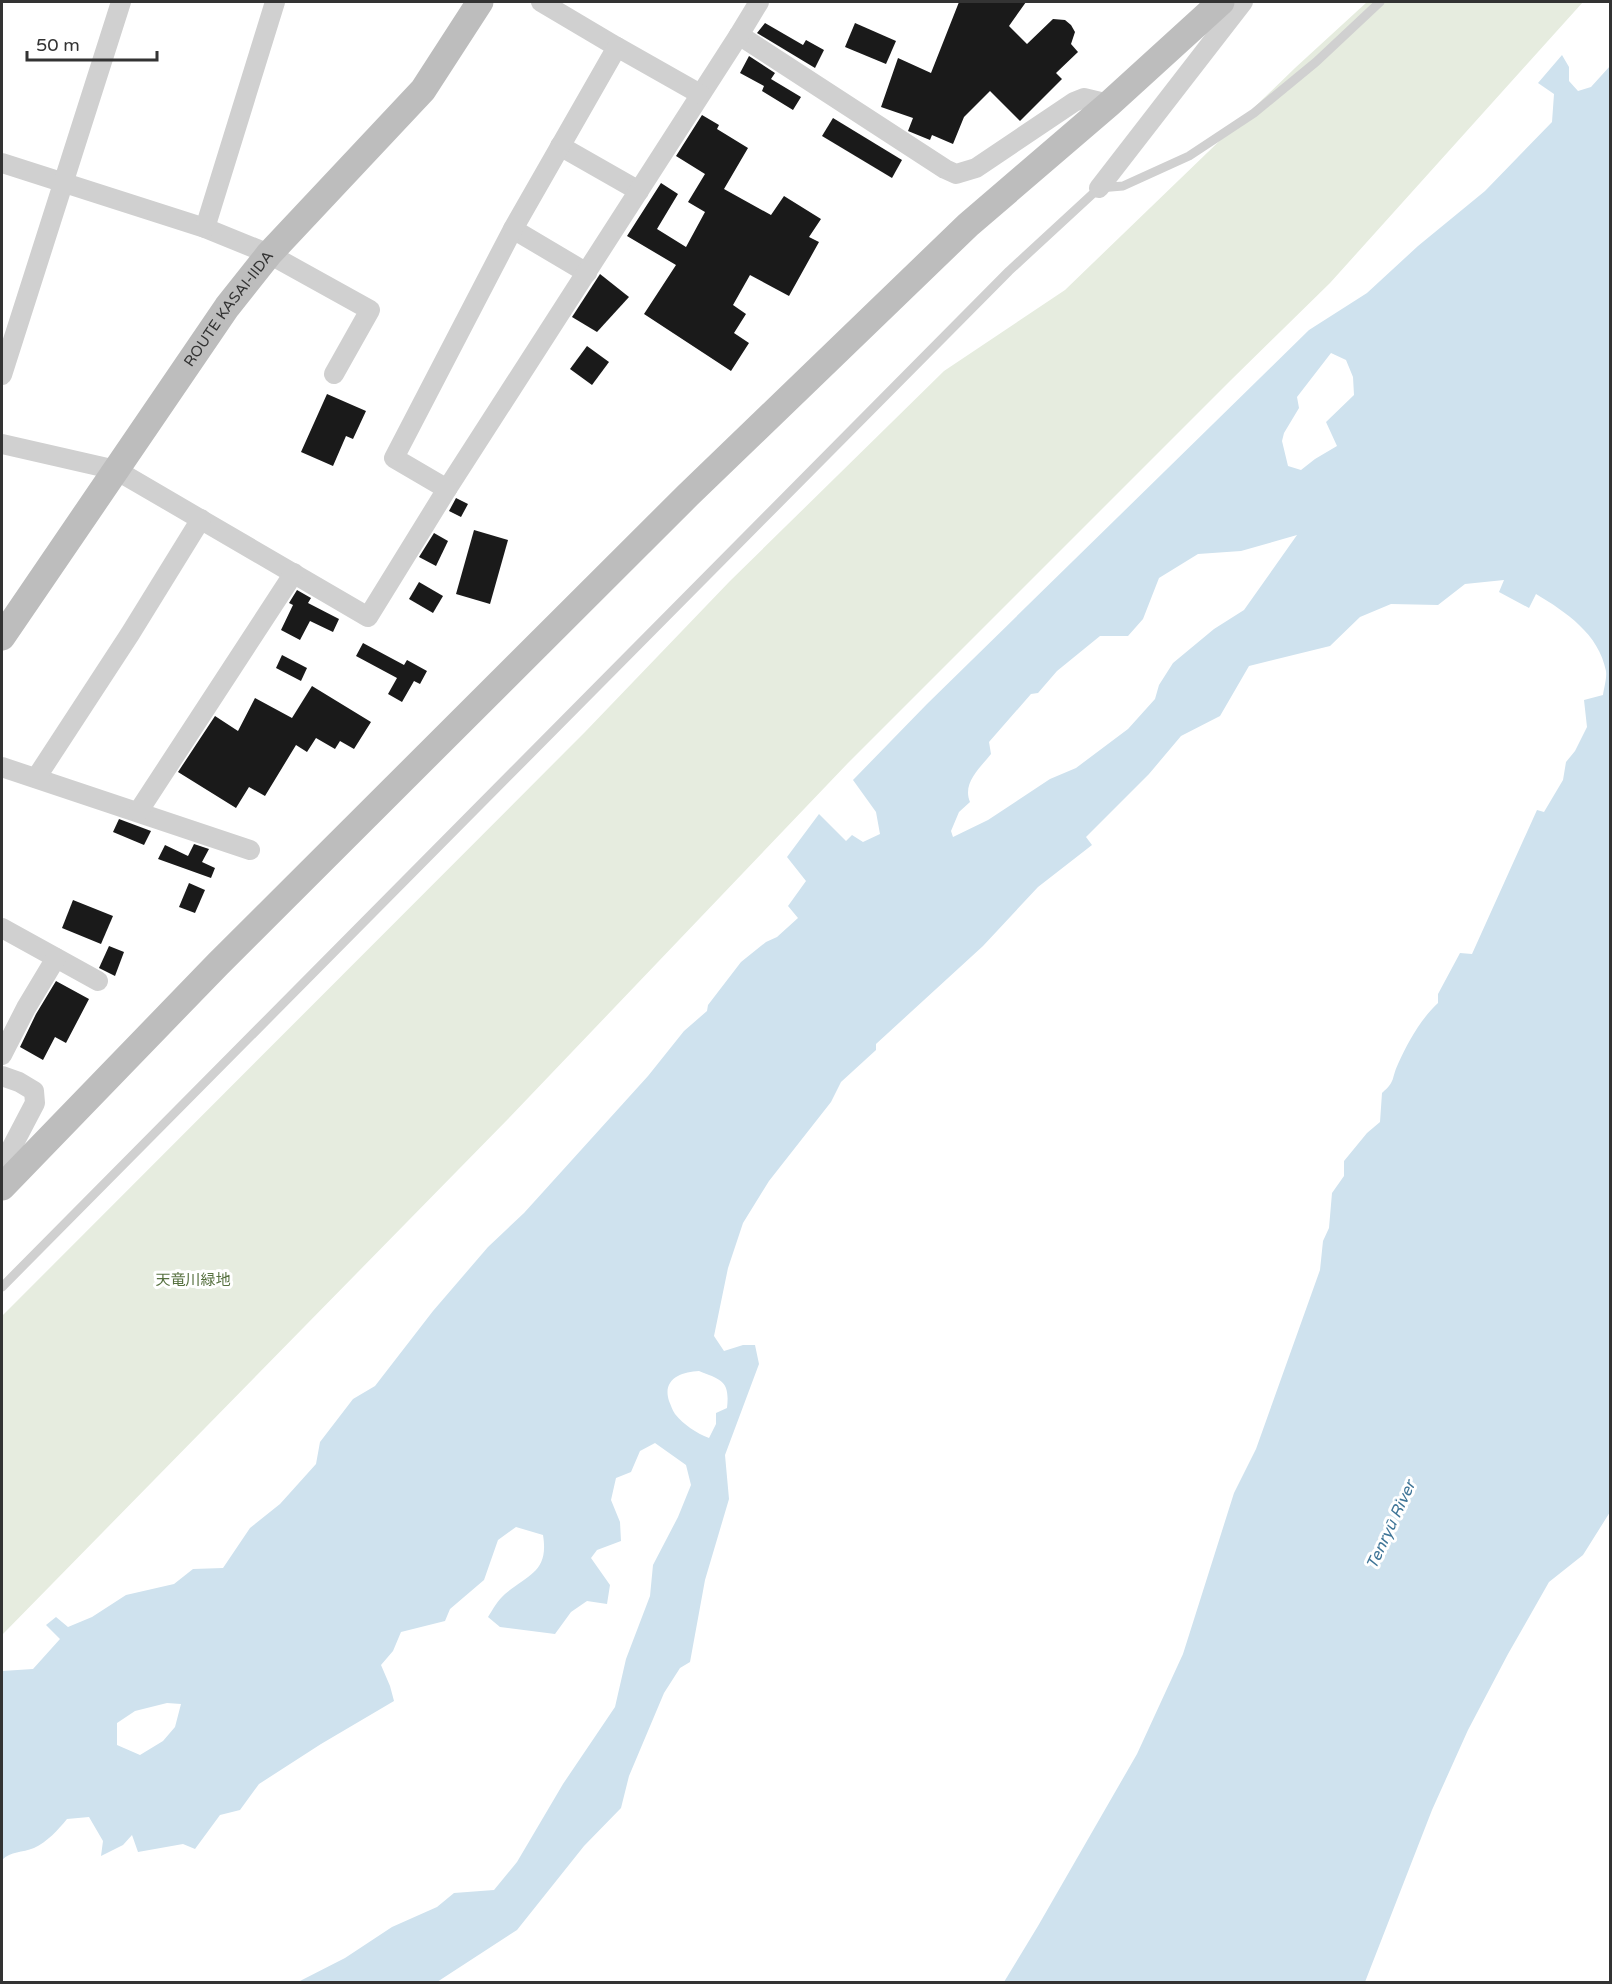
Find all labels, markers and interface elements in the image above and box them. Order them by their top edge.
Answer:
scale bar [27,24,158,62]
text: 50 m [36,34,80,56]
street label: ROUTE KASAI-IIDA [180,247,277,370]
park label: 天竜川緑地 [155,1271,231,1289]
water label: Tenryū River [1362,1476,1421,1572]

